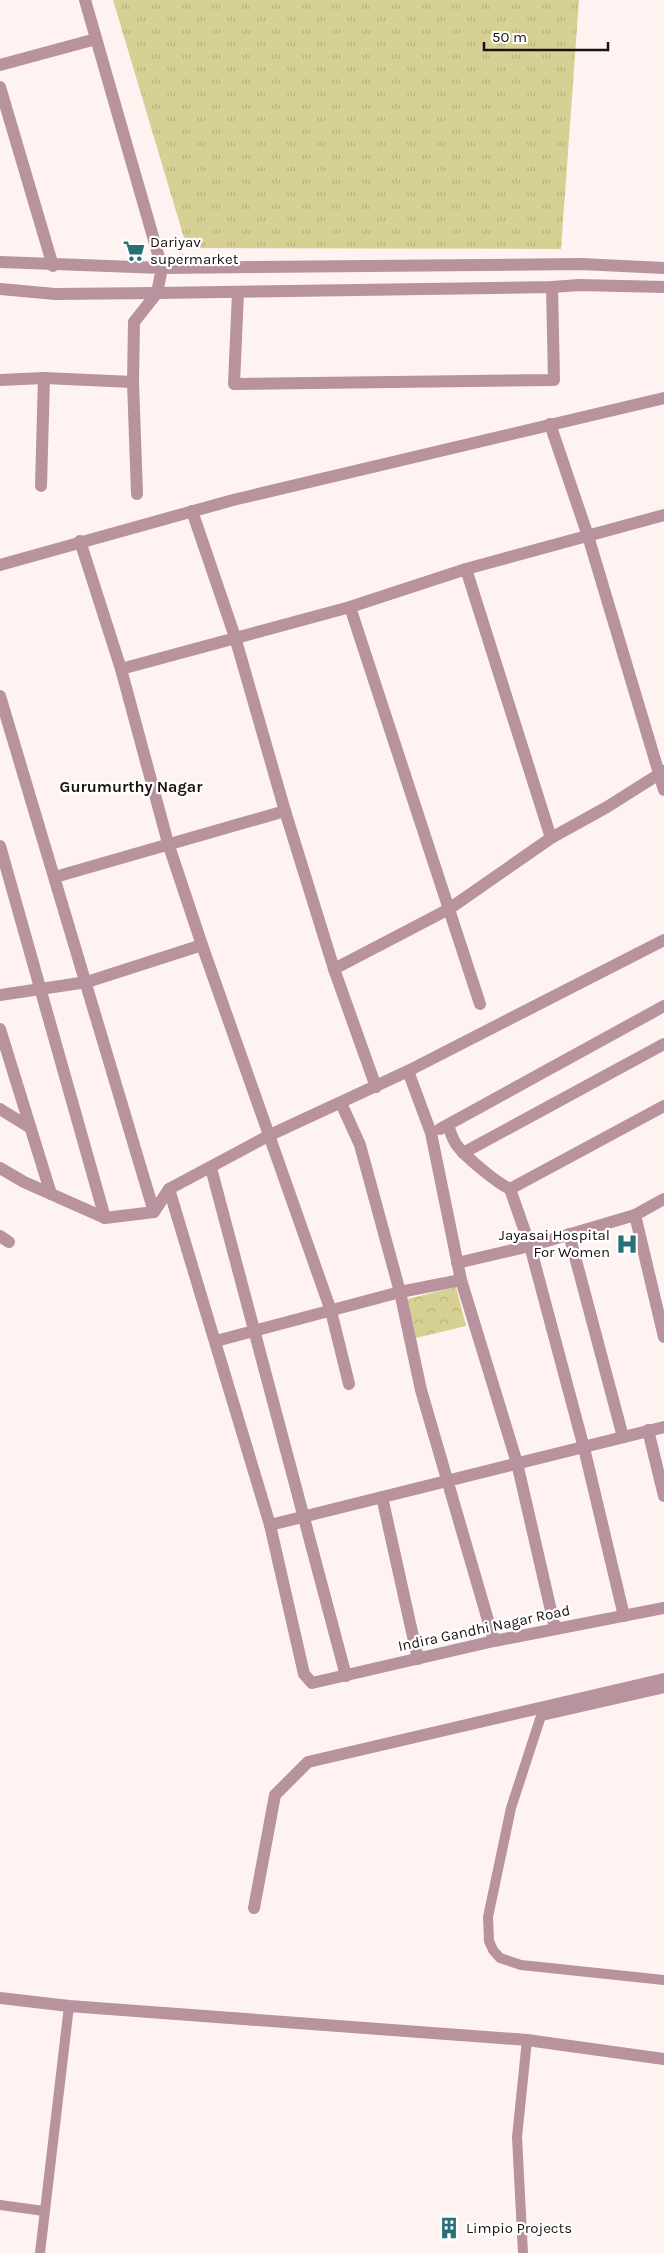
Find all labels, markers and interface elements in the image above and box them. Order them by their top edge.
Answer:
scale bar [484,20,608,52]
text: 50 m [492,28,527,46]
place label: Dariyav supermarket [150,233,239,268]
supermarket icon: Dariyav supermarket [121,238,147,264]
district label: Gurumurthy Nagar [60,777,203,796]
place label: Jayasai Hospital For Women [499,1226,610,1261]
hospital icon: Jayasai Hospital For Women [614,1231,640,1257]
street label: Indira Gandhi Nagar Road [396,1601,572,1655]
building icon: Limpio Projects [436,2215,462,2241]
place label: Limpio Projects [466,2219,572,2237]

